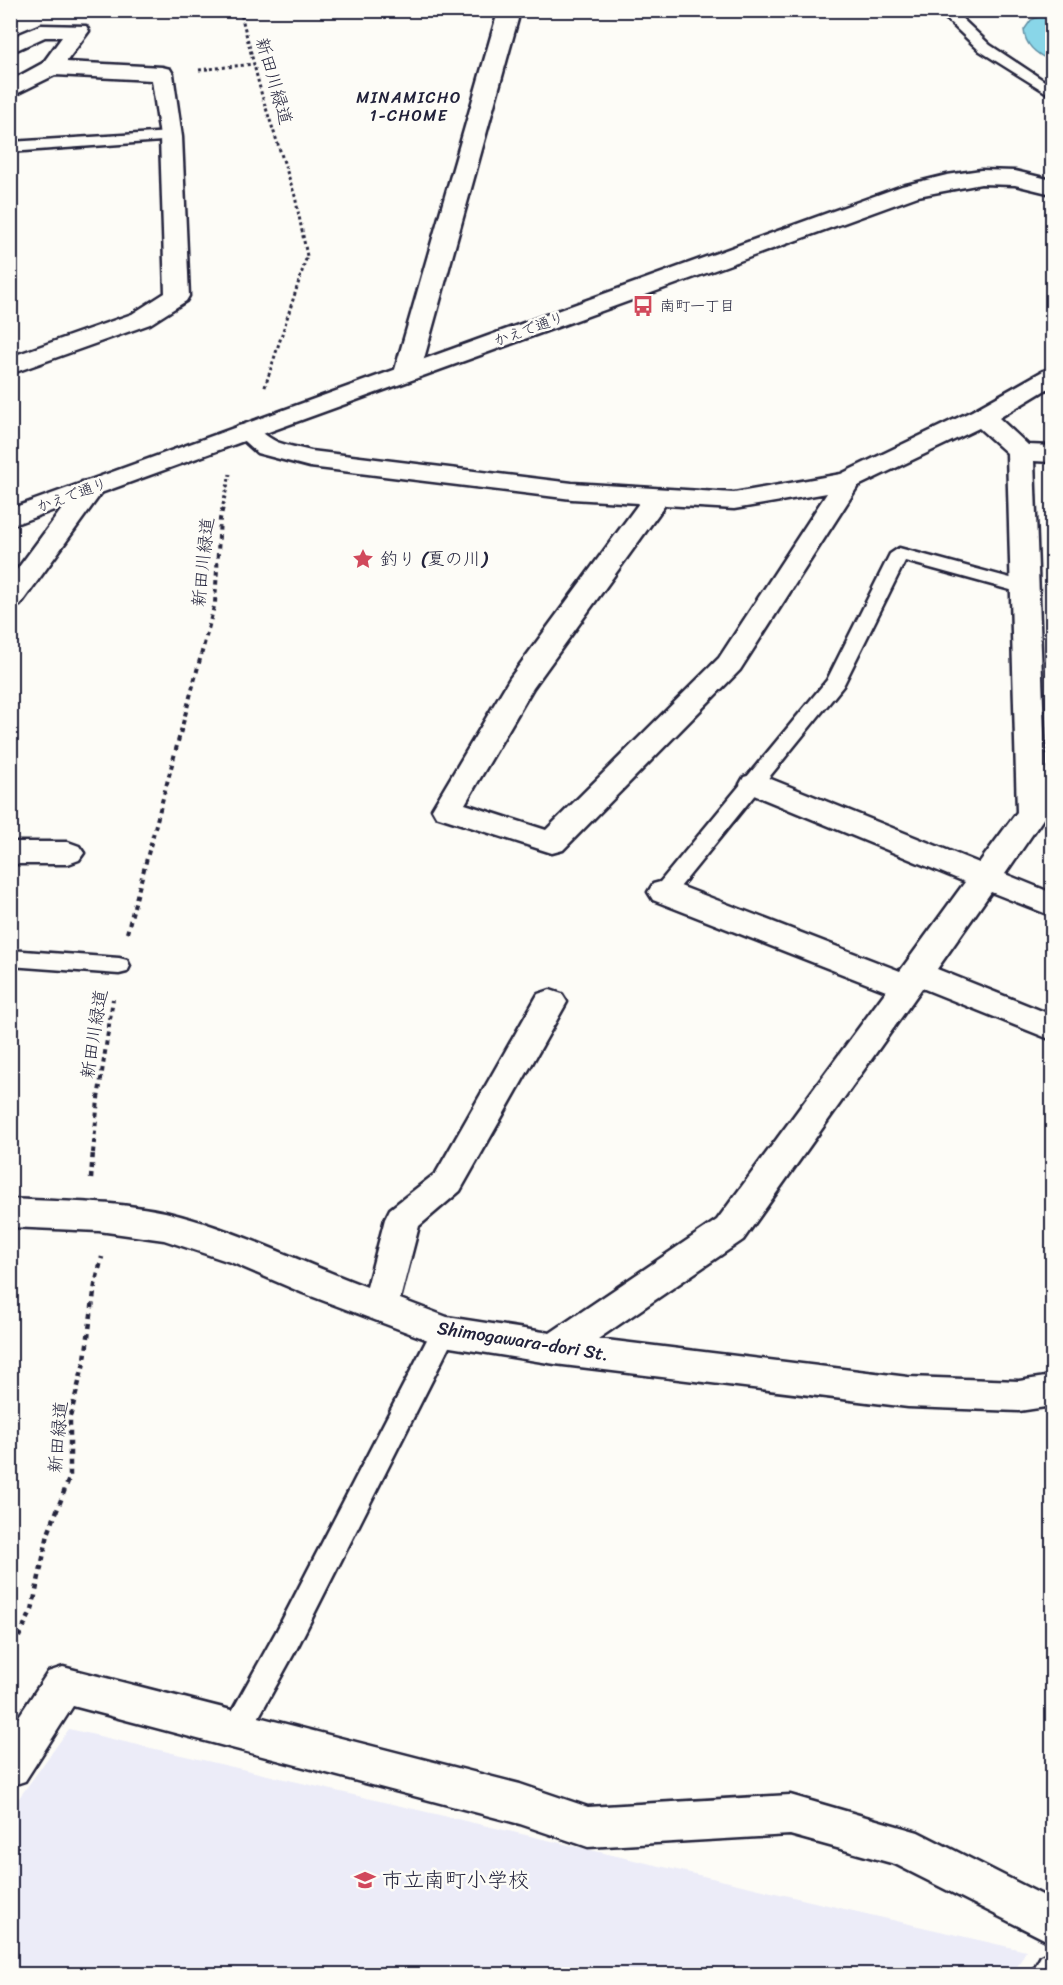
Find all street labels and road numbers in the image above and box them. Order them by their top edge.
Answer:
street label: 新田川緑道 [246,33,302,129]
street label: かえで通り [490,304,568,354]
street label: かえで通り [33,470,111,520]
street label: 新田川緑道 [182,516,224,608]
street label: 新田川緑道 [71,987,117,1081]
street label: Shimogawara-dori St. [435,1312,611,1370]
street label: 新田緑道 [39,1400,77,1474]

